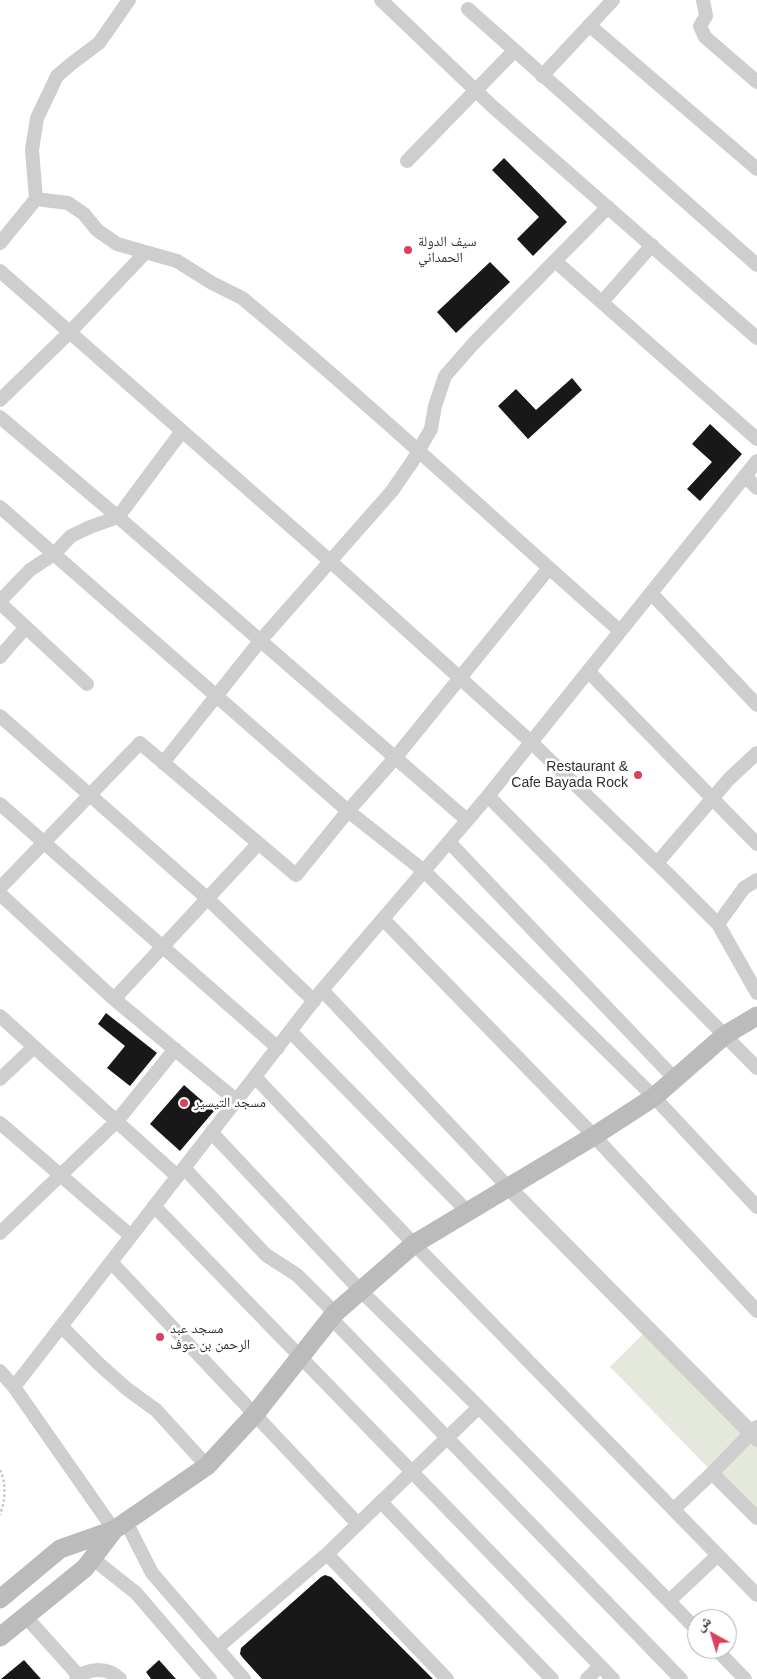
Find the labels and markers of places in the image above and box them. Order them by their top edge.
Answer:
place label: سيف الدولة الحمداني [418,234,476,266]
marker: سيف الدولة الحمداني [402,244,414,256]
place label: Restaurant & Cafe Bayada Rock [511,759,628,792]
marker: Restaurant & Cafe Bayada Rock [632,769,644,781]
place label: مسجد التيسير [194,1095,266,1111]
marker: مسجد التيسير [178,1097,190,1109]
place label: مسجد عبد الرحمن بن عوف [170,1321,250,1354]
marker: مسجد عبد الرحمن بن عوف [154,1331,166,1343]

